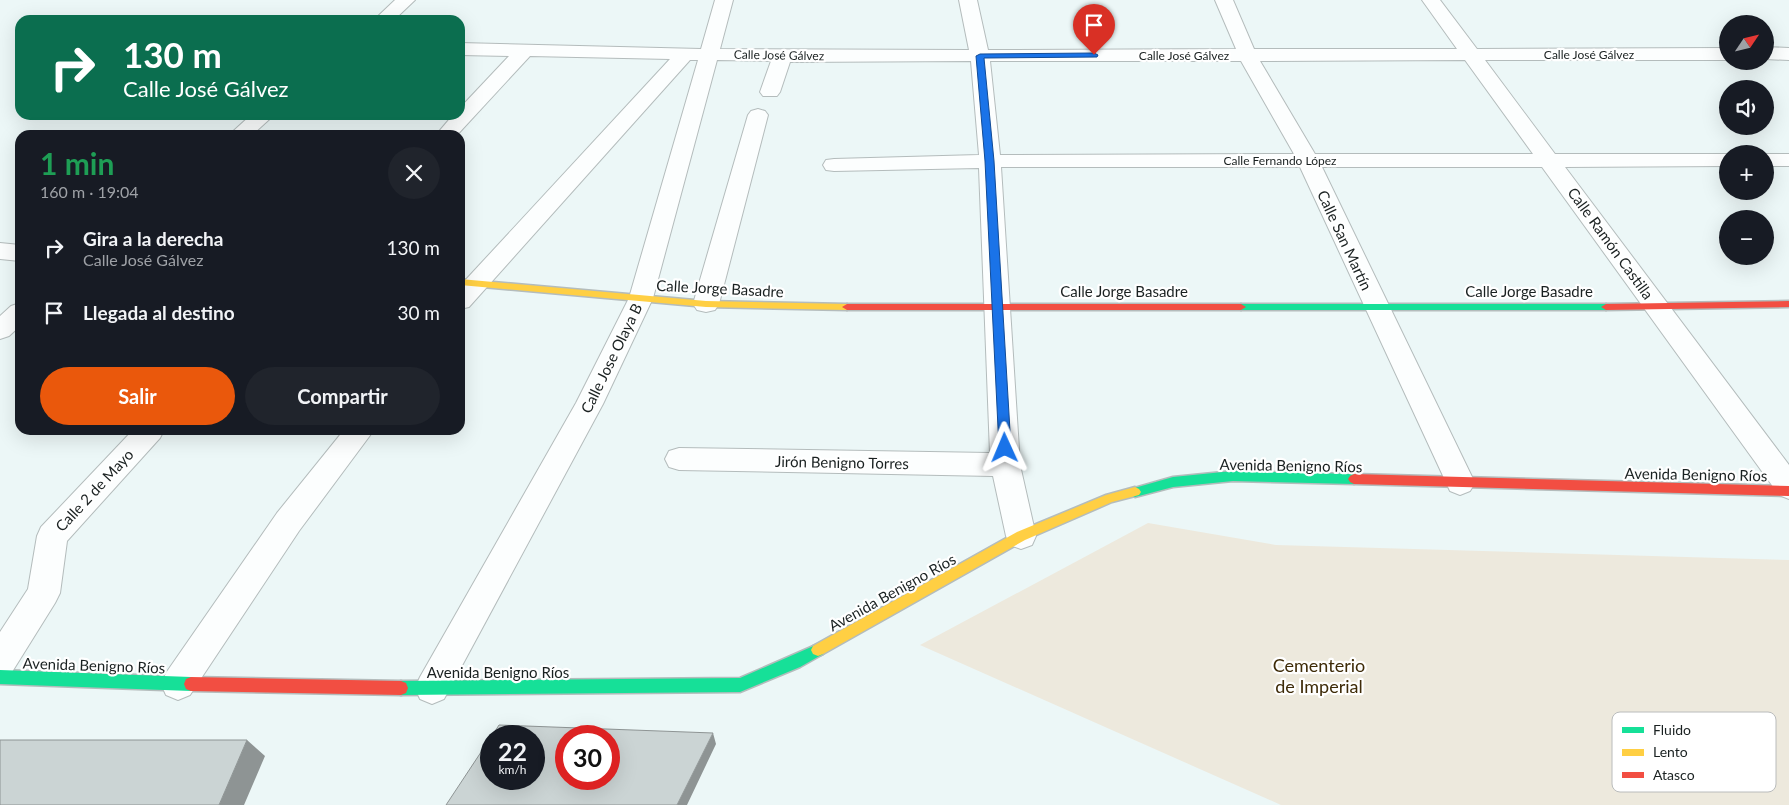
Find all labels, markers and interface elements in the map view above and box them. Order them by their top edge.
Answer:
pin [1073,4,1115,55]
icon: arrive [1080,11,1108,39]
north arrow [1719,15,1774,70]
map controls [1719,15,1774,265]
text: 130 m [123,33,222,75]
icon: right [40,35,105,100]
street label: Calle José Gálvez [734,47,825,63]
street label: Calle José Gálvez [1544,47,1635,62]
street label: Calle José Gálvez [1139,48,1230,63]
text: Calle José Gálvez [123,75,289,102]
button: sound [1719,80,1774,135]
text: 1 min [40,145,114,181]
button: + [1719,145,1774,200]
button: close [388,147,440,199]
street label: Calle Fernando López [1224,153,1337,168]
text: 160 m · 19:04 [40,182,139,201]
street label: Calle Ramón Castilla [1564,184,1658,302]
street label: Calle San Martín [1314,187,1376,293]
button: − [1719,210,1774,265]
text: Gira a la derecha [83,227,223,250]
icon: right [40,234,68,262]
text: 130 m [386,236,440,259]
text: Calle José Gálvez [83,250,203,269]
street label: Calle Jorge Basadre [656,276,784,300]
street label: Calle Jorge Basadre [1060,282,1188,300]
street label: Calle Jorge Basadre [1465,282,1593,300]
icon: arrive [40,299,68,327]
street label: Calle Jose Olaya B [577,300,645,416]
text: Llegada al destino [83,301,235,324]
text: 30 m [397,301,440,324]
button: Salir [40,367,235,425]
button: Compartir [245,367,440,425]
position arrow [978,421,1030,473]
street label: Calle 2 de Mayo [51,445,137,535]
street label: Jirón Benigno Torres [775,452,909,472]
street label: Avenida Benigno Ríos [1220,455,1362,475]
street label: Avenida Benigno Ríos [1625,464,1767,484]
street label: Avenida Benigno Ríos [825,550,959,634]
street label: Avenida Benigno Ríos [22,654,166,676]
park label: Cementerio de Imperial [1273,654,1365,697]
street label: Avenida Benigno Ríos [427,663,569,681]
legend [1612,712,1776,792]
text: Fluido [1653,721,1691,738]
speed limit sign: 30 [555,725,620,790]
text: 22 [498,736,527,766]
text: Lento [1653,743,1688,760]
text: km/h [498,762,527,777]
text: Atasco [1653,766,1695,783]

